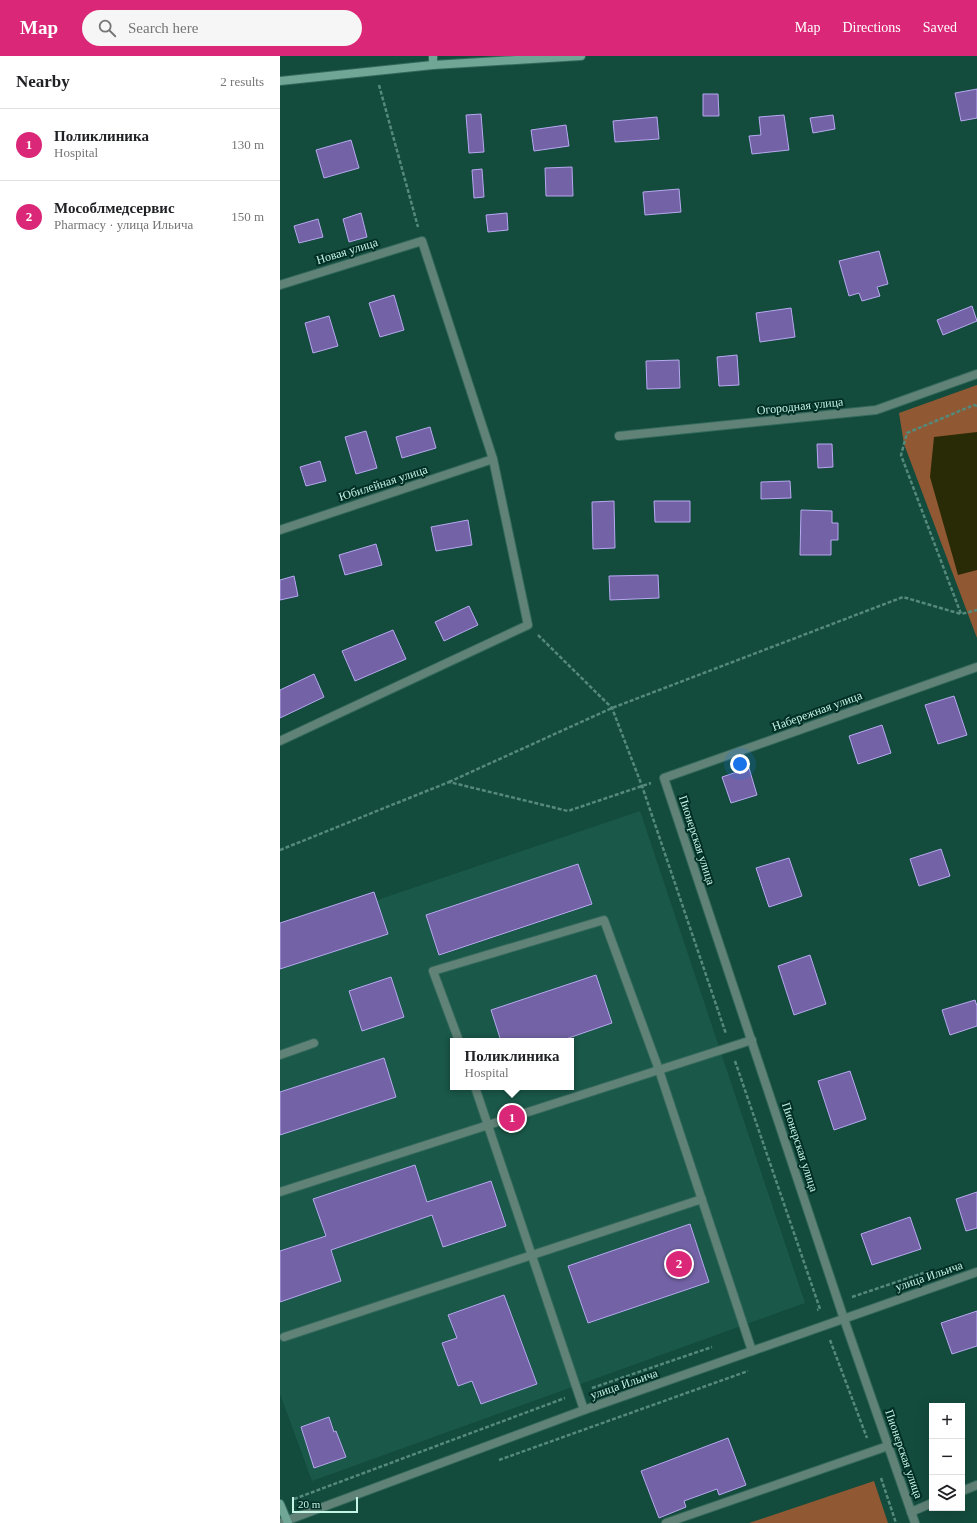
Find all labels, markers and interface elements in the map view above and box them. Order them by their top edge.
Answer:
search box [82,10,362,46]
text: Map [20,17,58,38]
icon: search [96,17,118,39]
text: Search here [128,20,198,36]
text: Map [795,20,820,35]
text: Directions [842,20,901,35]
text: Saved [923,20,957,35]
text: Nearby [16,72,70,91]
text: 2 results [220,74,264,89]
text: Поликлиника [54,128,149,144]
text: 1 [26,137,32,152]
text: 130 m [231,137,264,152]
text: Hospital [54,145,98,160]
text: Мособлмедсервис [54,200,175,216]
text: 2 [26,209,32,224]
text: 150 m [231,209,264,224]
text: Pharmacy · улица Ильича [54,217,193,232]
street label: Новая улица [315,235,380,267]
street label: Огородная улица [756,394,845,418]
street label: Юбилейная улица [337,462,430,504]
street label: Набережная улица [770,688,865,734]
your location [730,754,750,774]
street label: Пионерская улица [676,793,718,887]
popup [450,1038,574,1090]
text: Поликлиника [465,1048,559,1064]
text: Hospital [465,1065,509,1080]
street label: Пионерская улица [779,1100,821,1194]
pin: 1 [499,1103,525,1133]
pin: 2 [666,1249,692,1279]
street label: улица Ильича [893,1258,965,1294]
street label: улица Ильича [588,1366,660,1402]
map controls [929,1403,965,1511]
button: + [929,1403,965,1439]
street label: Пионерская улица [882,1408,926,1501]
button: − [929,1439,965,1475]
button: layers [929,1475,965,1511]
scale bar [292,1495,358,1514]
text: 20 m [298,1498,320,1510]

